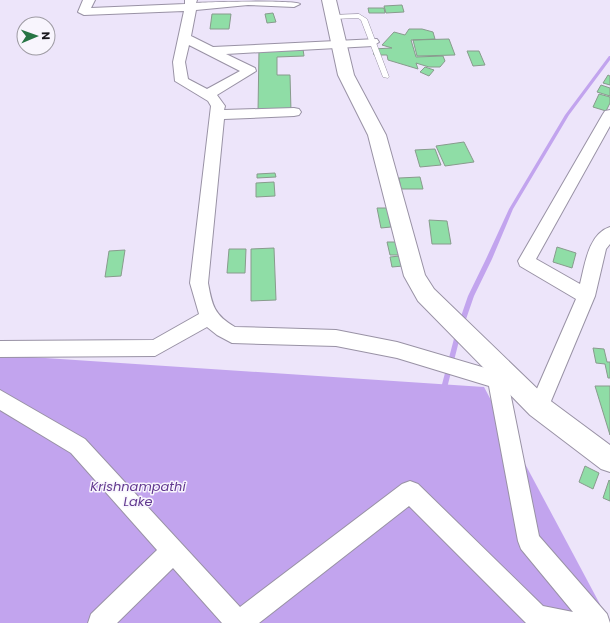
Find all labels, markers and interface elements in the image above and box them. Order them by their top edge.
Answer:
north arrow [16,16,56,56]
text: N [38,31,54,40]
water label: Krishnampathi Lake [90,477,186,511]

